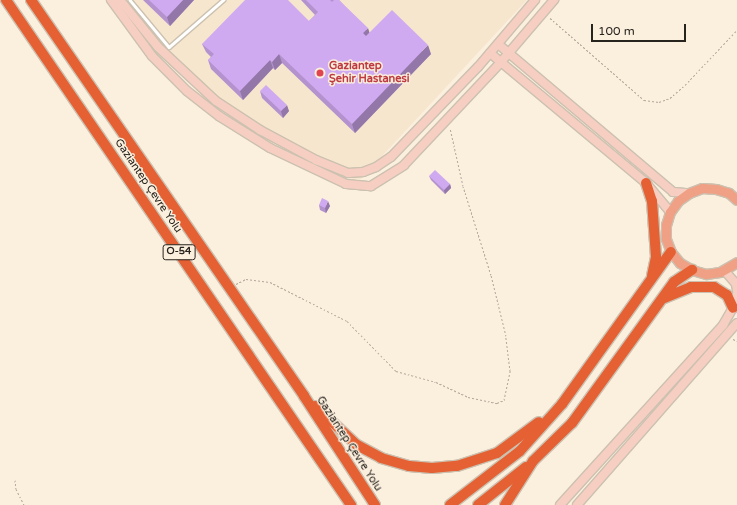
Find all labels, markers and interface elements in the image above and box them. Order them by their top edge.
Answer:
scale bar [593,16,688,42]
text: 100 m [598,24,635,38]
place label: Gaziantep Şehir Hastanesi [329,60,410,86]
marker: Gaziantep Şehir Hastanesi [314,67,326,79]
street label: Gaziantep Çevre Yolu [112,136,184,236]
road number: O-54 [162,244,196,260]
street label: Gaziantep Çevre Yolu [313,394,385,494]

